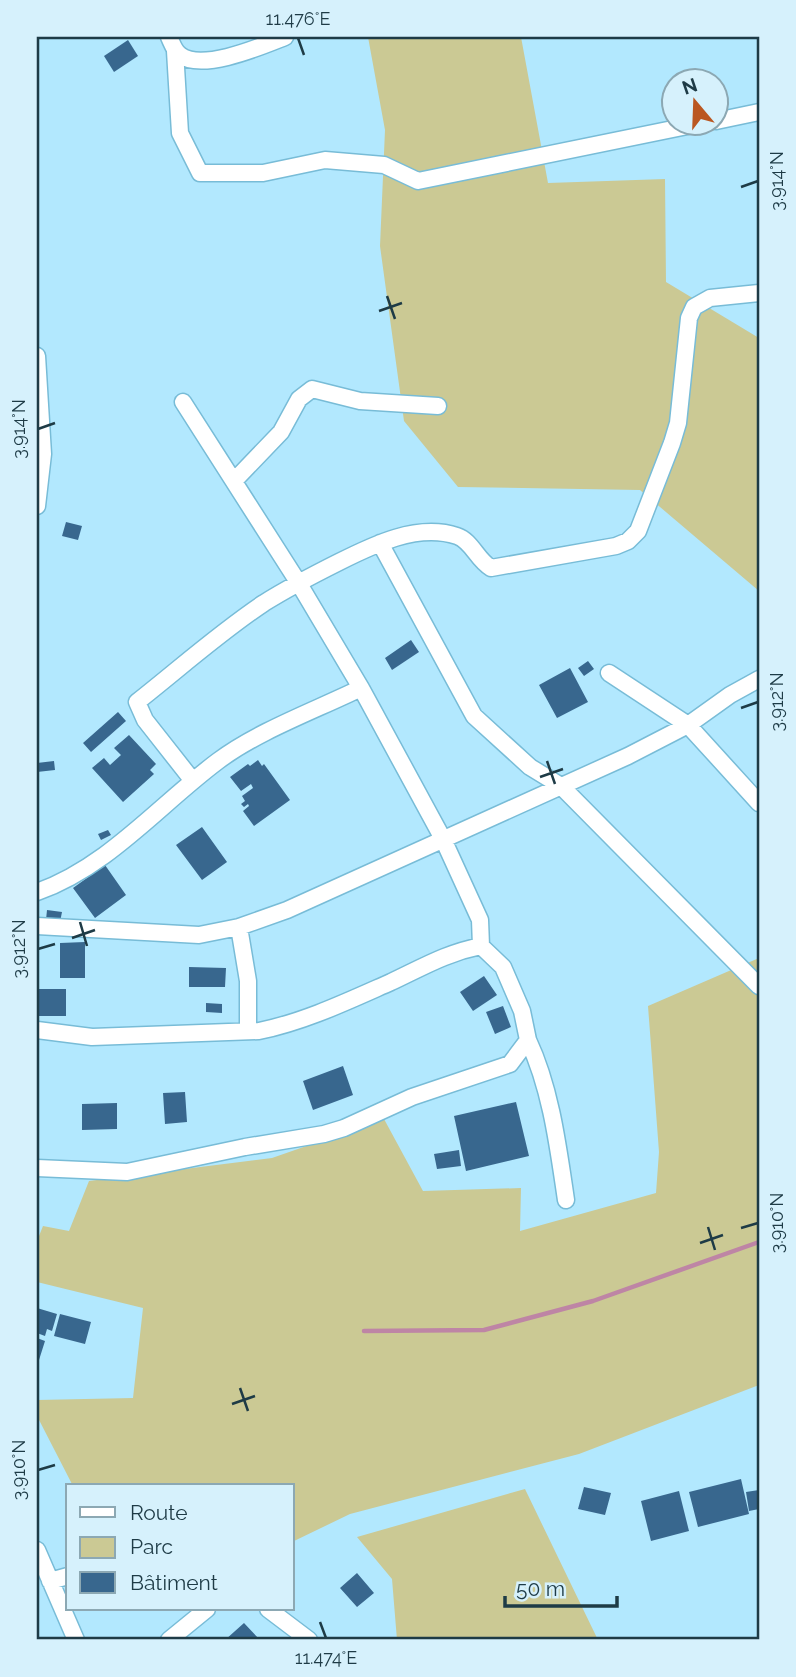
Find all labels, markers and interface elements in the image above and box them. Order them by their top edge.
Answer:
text: 11.476°E [266,8,330,29]
north arrow [660,66,730,136]
text: N [679,73,700,99]
text: 3.914°N [766,151,787,211]
text: 3.914°N [8,399,29,459]
text: 3.912°N [766,672,787,732]
text: 3.912°N [8,919,29,979]
text: 3.910°N [766,1193,787,1253]
text: 3.910°N [8,1440,29,1500]
legend [66,1484,294,1610]
text: Route [130,1500,188,1525]
text: Parc [130,1534,173,1559]
scale bar [505,1565,618,1609]
text: Bâtiment [130,1570,218,1595]
text: 50 m [516,1576,565,1601]
text: 11.474°E [295,1647,357,1668]

